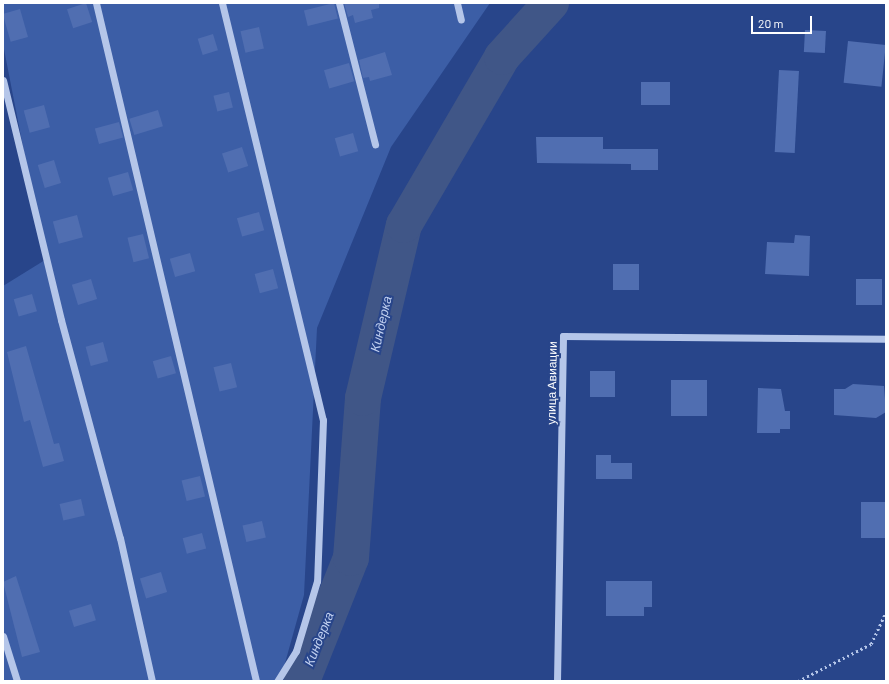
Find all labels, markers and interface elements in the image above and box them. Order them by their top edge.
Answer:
scale bar [753,8,814,34]
text: 20 m [758,16,784,30]
water label: Киндерка [367,294,395,354]
street label: улица Авиации [544,341,560,425]
water label: Киндерка [301,610,337,668]

